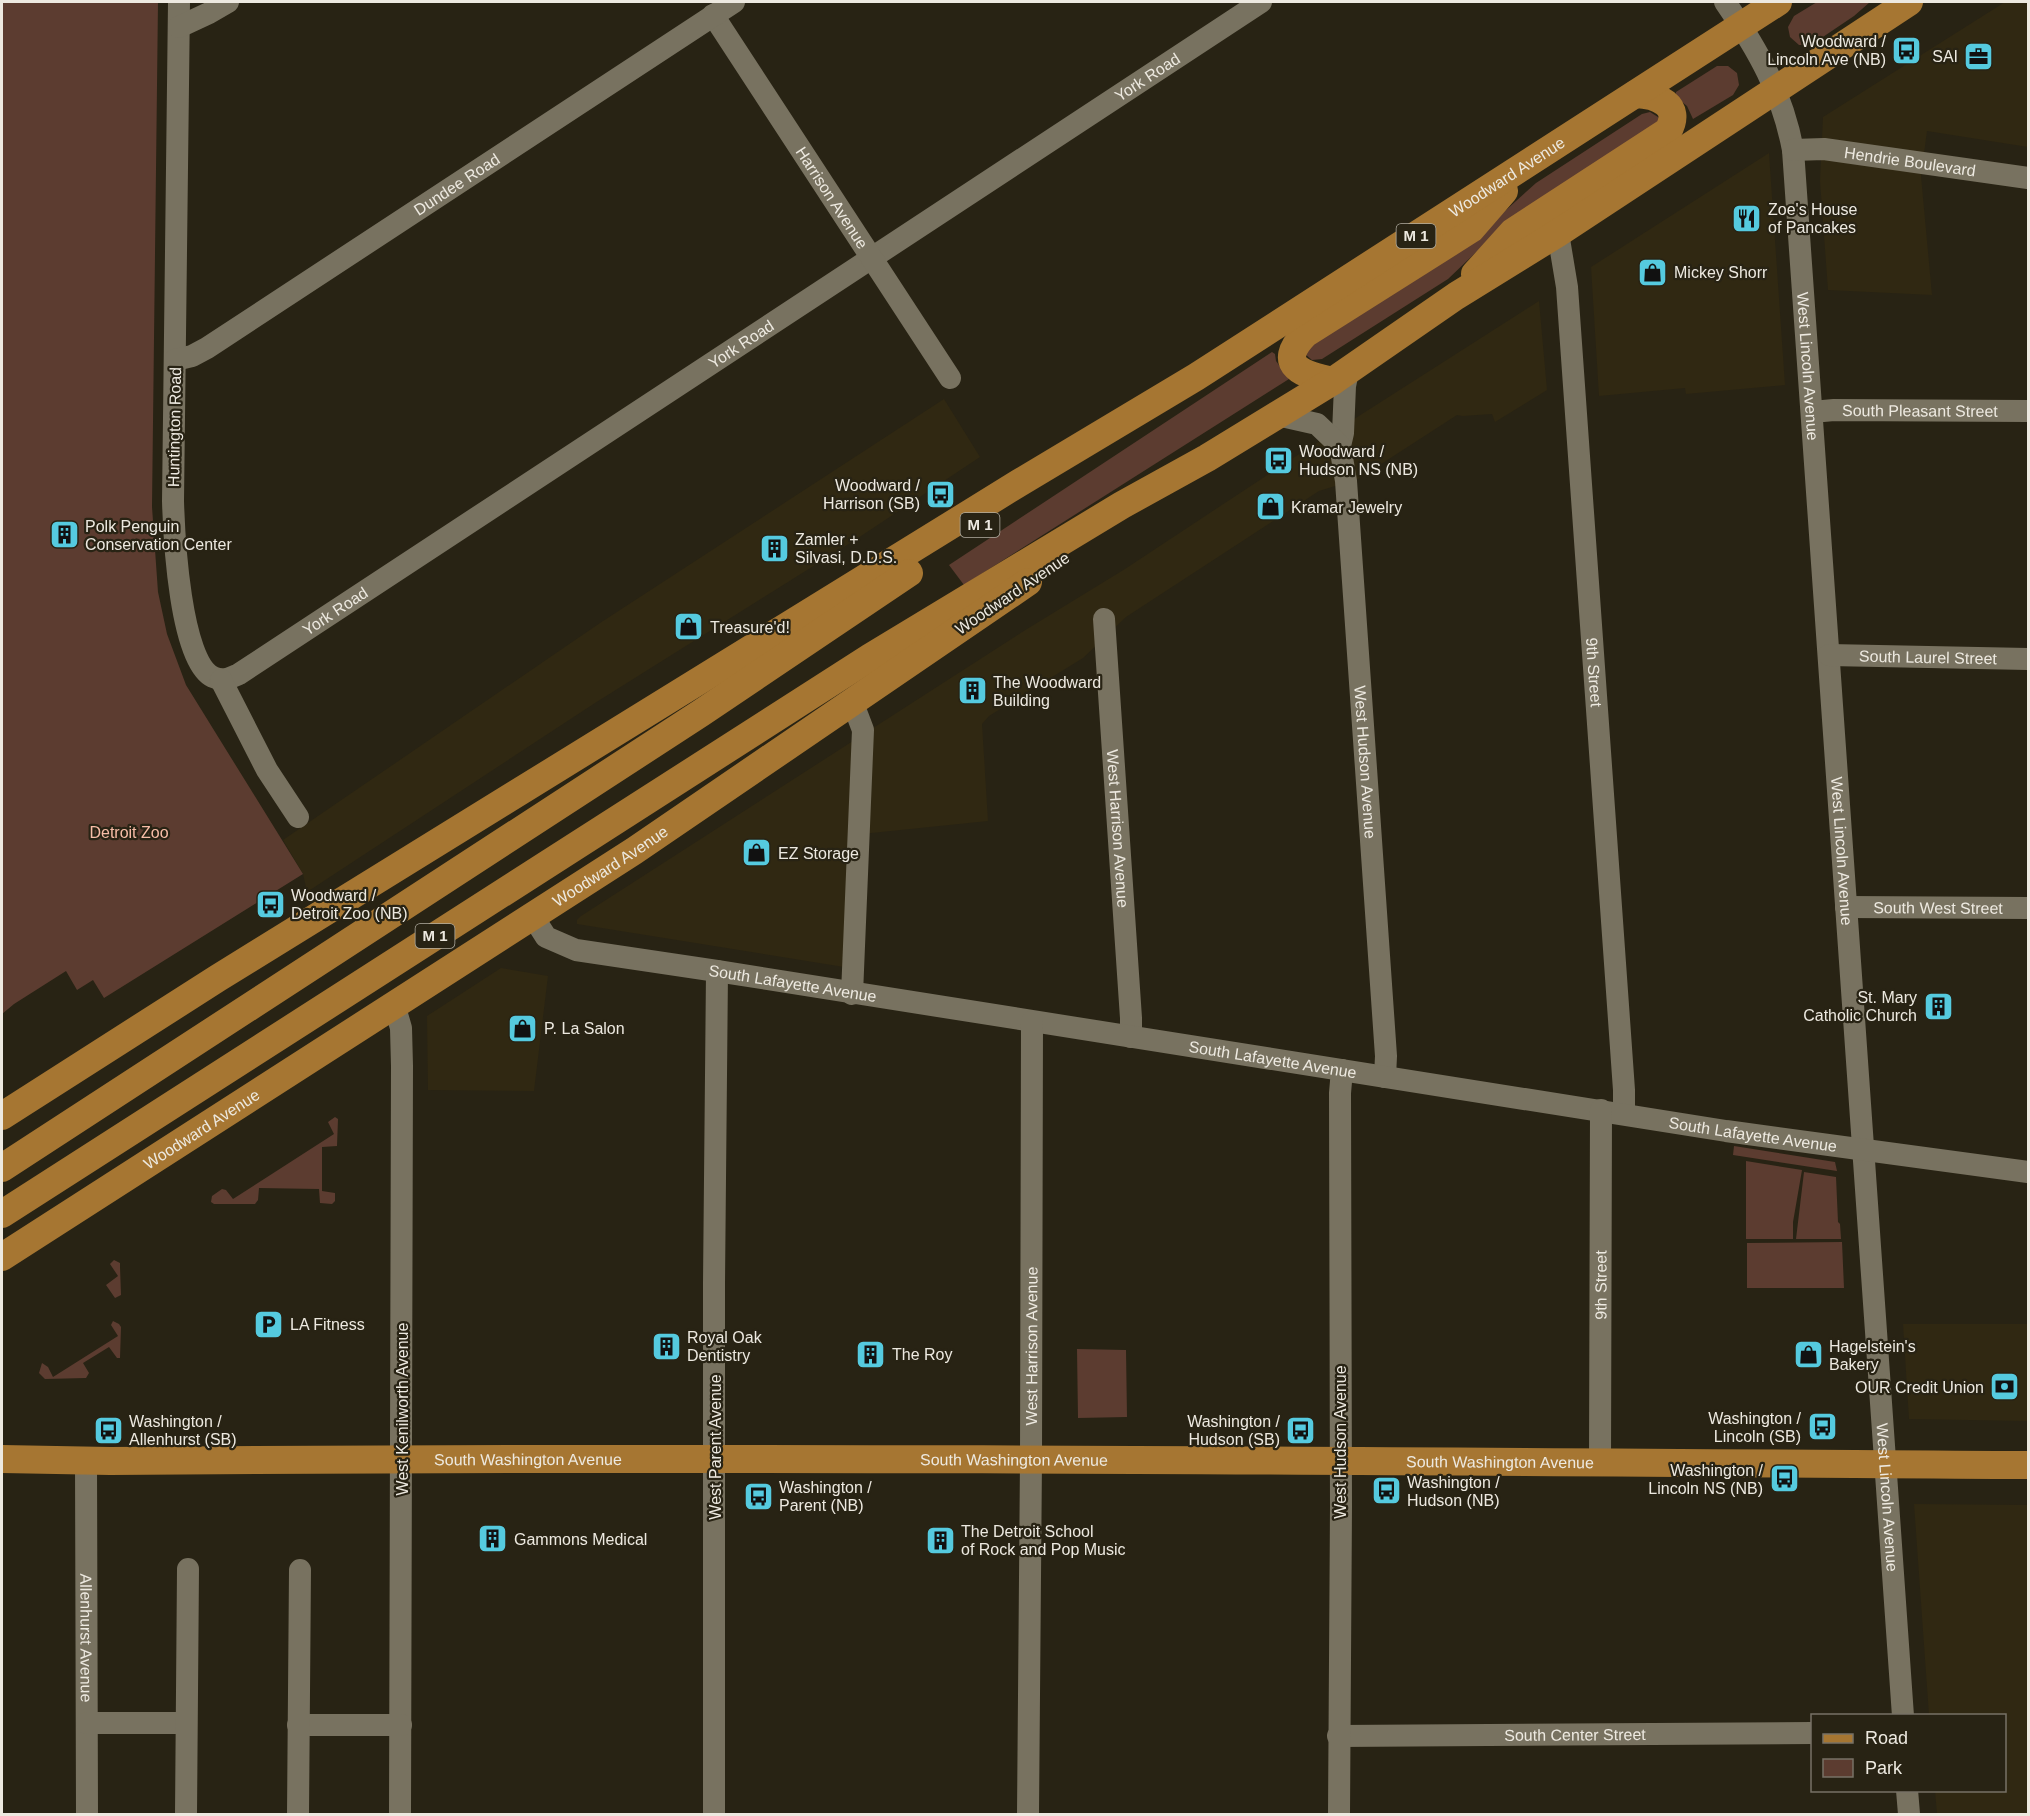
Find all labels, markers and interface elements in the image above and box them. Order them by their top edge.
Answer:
place label: Woodward / Lincoln Ave (NB) [1767,33,1887,68]
bus stop icon: Woodward / Lincoln Ave (NB) [1891,34,1923,66]
office icon: SAI [1963,40,1995,72]
place label: SAI [1932,48,1958,65]
street label: York Road [1112,50,1183,105]
street label: Woodward Avenue [1446,134,1568,221]
street label: Harrison Avenue [792,144,871,252]
street label: Hendrie Boulevard [1843,144,1977,179]
street label: Dundee Road [411,150,503,219]
place label: Zoe's House of Pancakes [1768,201,1857,236]
restaurant icon: Zoe's House of Pancakes [1731,202,1763,234]
road number: M 1 [1396,224,1436,248]
shop icon: Mickey Shorr [1637,256,1669,288]
place label: Mickey Shorr [1674,264,1768,281]
street label: West Lincoln Avenue [1794,291,1821,441]
street label: York Road [706,317,777,372]
street label: Huntington Road [165,367,184,487]
street label: South Pleasant Street [1842,402,1998,420]
place label: Woodward / Hudson NS (NB) [1299,443,1418,478]
bus stop icon: Woodward / Hudson NS (NB) [1262,444,1294,476]
place label: Woodward / Harrison (SB) [823,477,921,512]
bus stop icon: Woodward / Harrison (SB) [925,478,957,510]
shop icon: Kramar Jewelry [1254,491,1286,523]
place label: Kramar Jewelry [1291,499,1402,516]
road number: M 1 [960,513,1000,537]
place label: Polk Penguin Conservation Center [85,518,232,553]
building icon: Polk Penguin Conservation Center [48,519,80,551]
place label: Zamler + Silvasi, D.D.S. [795,531,897,566]
building icon: Zamler + Silvasi, D.D.S. [758,532,790,564]
street label: Woodward Avenue [952,549,1073,638]
street label: York Road [300,584,371,639]
shop icon: Treasure'd! [673,611,705,643]
place label: Treasure'd! [710,619,790,636]
street label: 9th Street [1583,637,1605,708]
street label: South Laurel Street [1859,648,1998,667]
place label: The Woodward Building [993,674,1101,709]
building icon: The Woodward Building [956,675,988,707]
street label: West Hudson Avenue [1351,685,1379,839]
street label: West Harrison Avenue [1104,749,1132,908]
street label: West Lincoln Avenue [1828,776,1855,926]
street label: Woodward Avenue [550,822,671,910]
park label: Detroit Zoo [89,824,169,841]
shop icon: EZ Storage [741,837,773,869]
place label: EZ Storage [778,845,859,862]
place label: Woodward / Detroit Zoo (NB) [291,887,407,922]
bus stop icon: Woodward / Detroit Zoo (NB) [254,888,286,920]
street label: South West Street [1873,899,2003,917]
road number: M 1 [416,924,454,948]
street label: South Lafayette Avenue [708,962,878,1005]
place label: St. Mary Catholic Church [1803,989,1917,1024]
building icon: St. Mary Catholic Church [1922,990,1954,1022]
shop icon: P. La Salon [507,1012,539,1044]
place label: P. La Salon [544,1020,625,1037]
street label: South Lafayette Avenue [1187,1038,1358,1081]
street label: Woodward Avenue [141,1086,263,1173]
street label: South Lafayette Avenue [1667,1114,1838,1155]
street label: 9th Street [1592,1250,1610,1320]
street label: West Harrison Avenue [1023,1267,1040,1425]
parking icon: LA Fitness [253,1308,285,1340]
place label: LA Fitness [290,1316,365,1333]
street label: West Kenilworth Avenue [394,1322,411,1495]
place label: Royal Oak Dentistry [687,1329,763,1364]
building icon: Royal Oak Dentistry [650,1330,682,1362]
building icon: The Roy [855,1338,887,1370]
place label: Hagelstein's Bakery [1829,1338,1916,1373]
shop icon: Hagelstein's Bakery [1792,1339,1824,1371]
place label: The Roy [892,1346,952,1363]
street label: West Hudson Avenue [1332,1365,1349,1519]
bank icon: OUR Credit Union [1989,1371,2021,1403]
street label: West Parent Avenue [707,1374,724,1520]
place label: OUR Credit Union [1855,1379,1984,1396]
place label: Washington / Lincoln (SB) [1708,1410,1802,1445]
bus stop icon: Washington / Lincoln (SB) [1806,1411,1838,1443]
place label: Washington / Allenhurst (SB) [129,1413,237,1448]
place label: Washington / Hudson (SB) [1187,1413,1281,1448]
bus stop icon: Washington / Allenhurst (SB) [92,1414,124,1446]
bus stop icon: Washington / Hudson (SB) [1285,1414,1317,1446]
street label: West Lincoln Avenue [1873,1423,1901,1573]
street label: South Washington Avenue [434,1451,622,1468]
street label: South Washington Avenue [920,1451,1108,1469]
street label: South Washington Avenue [1406,1453,1594,1471]
place label: Washington / Lincoln NS (NB) [1648,1462,1764,1497]
bus stop icon: Washington / Lincoln NS (NB) [1768,1463,1800,1495]
place label: Washington / Hudson (NB) [1407,1474,1500,1509]
bus stop icon: Washington / Hudson (NB) [1370,1475,1402,1507]
place label: Washington / Parent (NB) [779,1479,872,1514]
bus stop icon: Washington / Parent (NB) [742,1480,774,1512]
building icon: Gammons Medical [477,1523,509,1555]
place label: The Detroit School of Rock and Pop Music [961,1523,1126,1558]
building icon: The Detroit School of Rock and Pop Music [924,1524,956,1556]
place label: Gammons Medical [514,1531,647,1548]
street label: Allenhurst Avenue [77,1574,95,1703]
legend [1811,1714,2006,1792]
street label: South Center Street [1504,1726,1646,1744]
text: Road [1865,1728,1908,1748]
text: Park [1865,1758,1903,1778]

